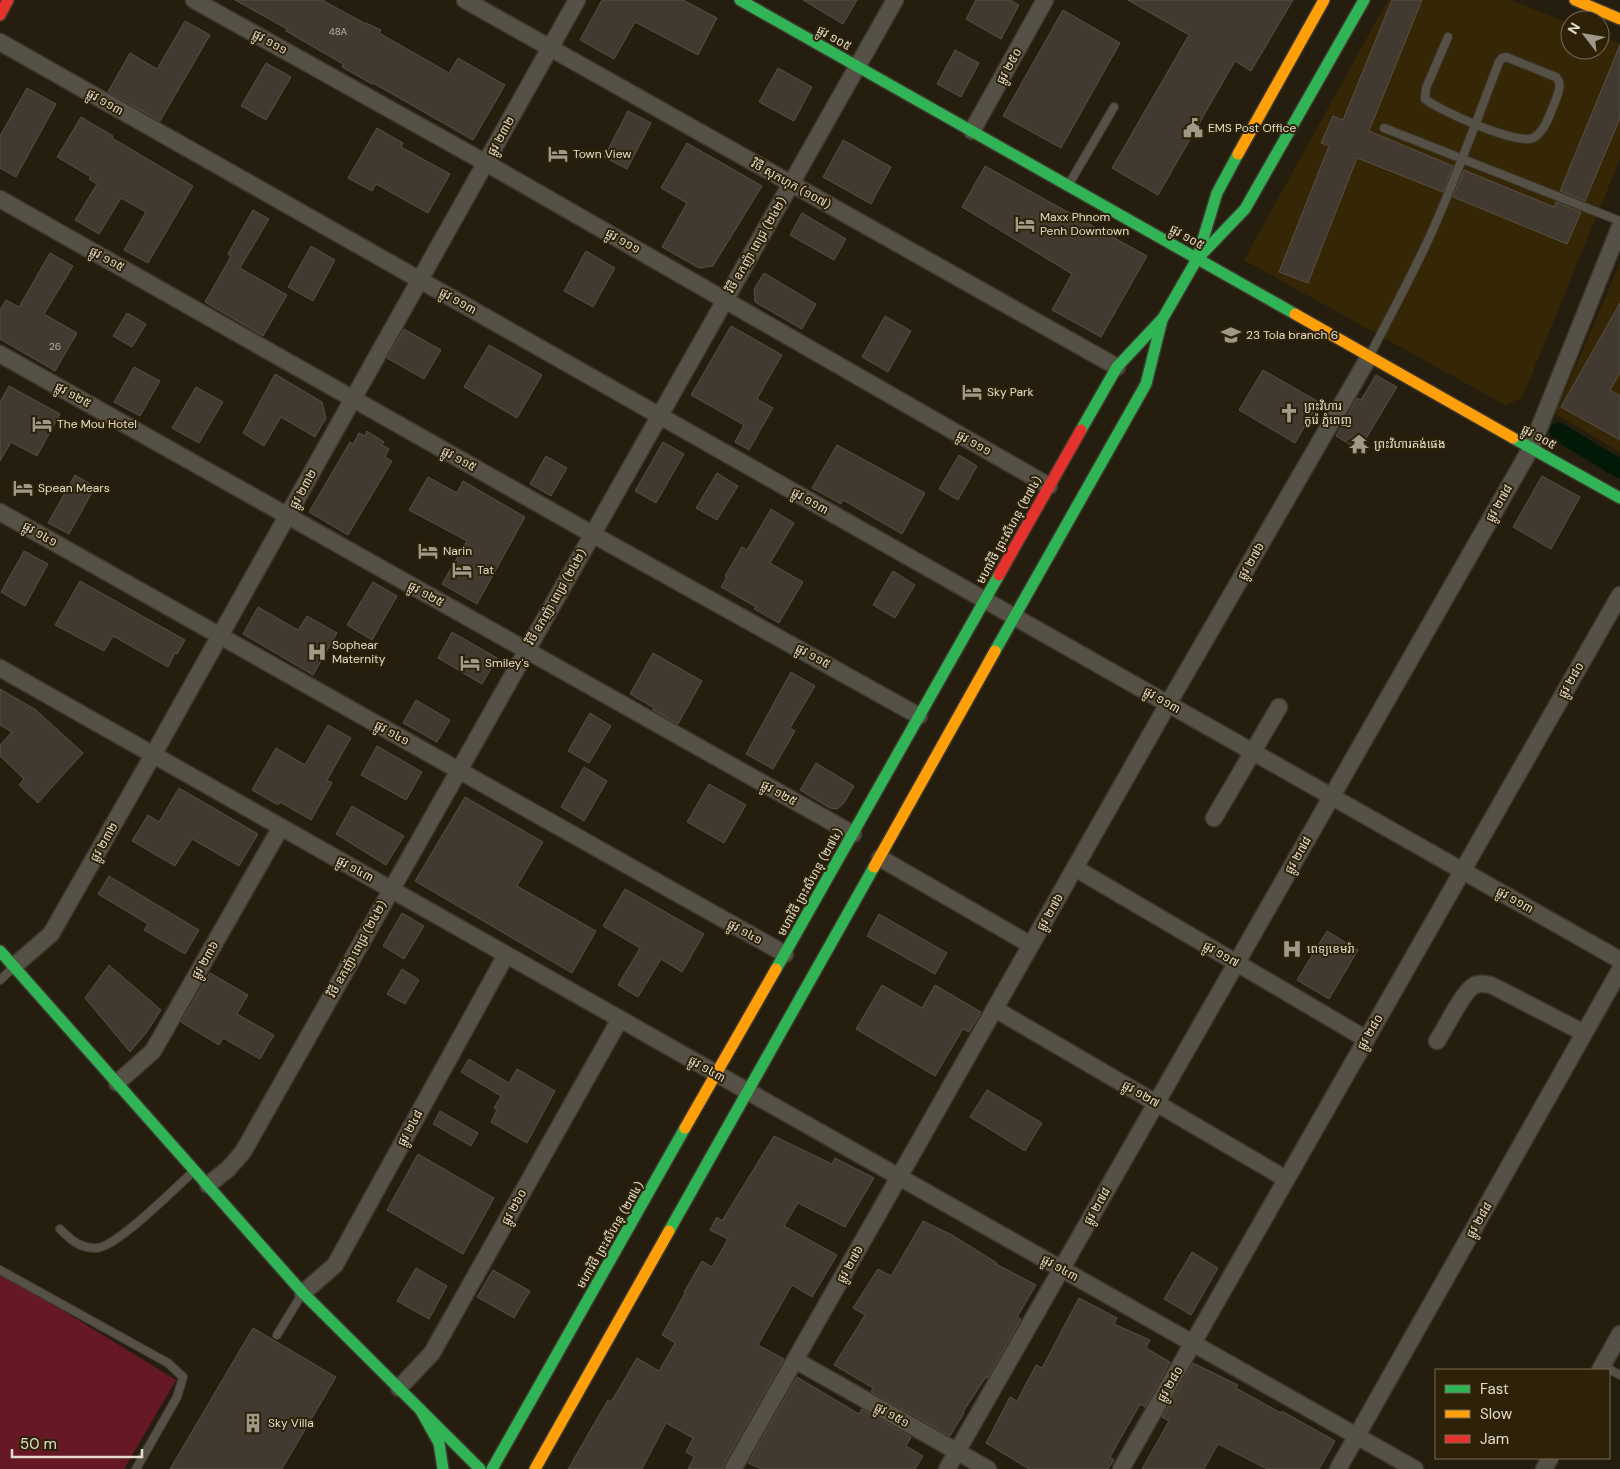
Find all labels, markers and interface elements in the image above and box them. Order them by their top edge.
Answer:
north arrow [1560,10,1610,60]
text: N [1564,19,1584,37]
street label: ផ្លូវ ១០៥ [812,22,854,57]
house number: 48A [329,25,348,38]
street label: ផ្លូវ ១១១ [248,26,290,60]
street label: ផ្លូវ ២៥០ [993,45,1028,88]
street label: ផ្លូវ ១១៣ [82,85,126,121]
street label: ផ្លូវ ២៣២ [484,113,521,160]
public building icon: EMS Post Office [1182,117,1204,139]
place label: EMS Post Office [1208,120,1296,136]
hotel icon: Town View [547,143,569,165]
place label: Town View [573,146,631,162]
street label: វិថី សុកហុក (១០៧) [748,155,834,213]
street label: វិថី ឧកញ៉ា ពេជ្រ (២៤២) [722,194,790,296]
place label: Maxx Phnom Penh Downtown [1040,209,1129,239]
hotel icon: Maxx Phnom Penh Downtown [1014,213,1036,235]
street label: ផ្លូវ ១០៥ [1165,221,1207,256]
street label: ផ្លូវ ១១១ [601,225,643,260]
street label: ផ្លូវ ១១៥ [85,243,127,277]
street label: ផ្លូវ ១១៣ [435,284,479,320]
school or university icon: 23 Tola branch 6 [1220,324,1242,346]
place label: 23 Tola branch 6 [1246,327,1338,343]
house number: 26 [49,340,61,353]
street label: ផ្លូវ ១២៥ [51,379,94,414]
hotel icon: Sky Park [961,381,983,403]
place label: Sky Park [987,384,1034,400]
place label: ព្រះវិហារ កូរ៉េ ភ្នំពេញ [1304,398,1352,428]
church icon: ព្រះវិហារ កូរ៉េ ភ្នំពេញ [1278,402,1300,424]
hotel icon: The Mou Hotel [31,413,53,435]
place label: The Mou Hotel [57,416,137,432]
street label: ផ្លូវ ១០៥ [1517,421,1559,455]
street label: ផ្លូវ ១១១ [952,427,994,462]
temple icon: ព្រះវិហារគង់ផេង [1348,433,1370,455]
place label: ព្រះវិហារគង់ផេង [1374,436,1446,452]
street label: ផ្លូវ ១១៥ [437,443,479,477]
street label: ផ្លូវ ២៣២ [286,466,323,513]
street label: មហាវិថី ព្រះសីហនុ (២៧៤) [973,473,1045,587]
hotel icon: Spean Mears [12,477,34,499]
place label: Spean Mears [38,480,110,496]
street label: ផ្លូវ ២៧៨ [1482,481,1518,526]
street label: ផ្លូវ ១១៣ [787,484,831,520]
street label: ផ្លូវ ១៤១ [18,518,60,553]
street label: ផ្លូវ ២៧៦ [1234,539,1270,584]
hotel icon: Narin [417,540,439,562]
place label: Narin [443,543,472,559]
street label: វិថី ឧកញ៉ា ពេជ្រ (២៤២) [522,546,590,648]
hotel icon: Tat [451,559,473,581]
place label: Tat [477,562,494,578]
street label: ផ្លូវ ១២៥ [404,578,447,613]
place label: Sophear Maternity [332,637,386,667]
street label: ផ្លូវ ១១៥ [791,640,833,674]
hospital icon: Sophear Maternity [306,641,328,663]
hotel icon: Smiley's [459,652,481,674]
place label: Smiley's [485,655,529,671]
street label: ផ្លូវ ២៨០ [1554,659,1590,702]
street label: ផ្លូវ ១១៣ [1139,683,1183,719]
street label: ផ្លូវ ១៤១ [370,717,412,751]
street label: ផ្លូវ ១២៥ [757,777,800,812]
street label: ផ្លូវ ២៣២ [86,819,124,866]
street label: មហាវិថី ព្រះសីហនុ (២៧៤) [774,825,846,939]
street label: ផ្លូវ ២៧៨ [1281,833,1317,878]
street label: ផ្លូវ ១៤៣ [332,852,377,888]
street label: ផ្លូវ ១១៣ [1492,883,1536,919]
street label: ផ្លូវ ២៧៦ [1033,890,1069,935]
street label: វិថី ឧកញ៉ា ពេជ្រ (២៤២) [324,898,390,1000]
street label: ផ្លូវ ១៤១ [723,916,765,950]
street label: ផ្លូវ ១១៧ [1199,937,1242,973]
street label: ផ្លូវ ២៣៦ [188,938,225,983]
hospital icon: ពេទ្យខេមរ៉ា [1281,938,1303,960]
place label: ពេទ្យខេមរ៉ា [1307,941,1355,957]
street label: ផ្លូវ ២៨០ [1353,1011,1389,1054]
street label: ផ្លូវ ១៤៣ [684,1052,728,1088]
street label: ផ្លូវ ១២៧ [1118,1077,1163,1113]
street label: ផ្លូវ ២៤៨ [394,1107,429,1150]
street label: មហាវិថី ព្រះសីហនុ (២៧៤) [573,1179,647,1291]
street label: ផ្លូវ ២៧៨ [1080,1184,1116,1229]
street label: ផ្លូវ ២៦០ [498,1186,533,1229]
street label: ផ្លូវ ២៨៨ [1462,1199,1498,1242]
street label: ផ្លូវ ២៧៦ [833,1242,869,1287]
street label: ផ្លូវ ១៤៣ [1037,1251,1081,1287]
street label: ផ្លូវ ២៨០ [1153,1363,1189,1406]
legend [1435,1369,1610,1459]
text: Fast [1480,1379,1509,1399]
street label: ផ្លូវ ១៥១ [870,1399,912,1433]
text: Slow [1480,1404,1513,1424]
building icon: Sky Villa [242,1412,264,1434]
place label: Sky Villa [268,1415,314,1431]
scale bar [12,1426,142,1458]
text: Jam [1480,1429,1509,1449]
text: 50 m [20,1434,57,1454]

